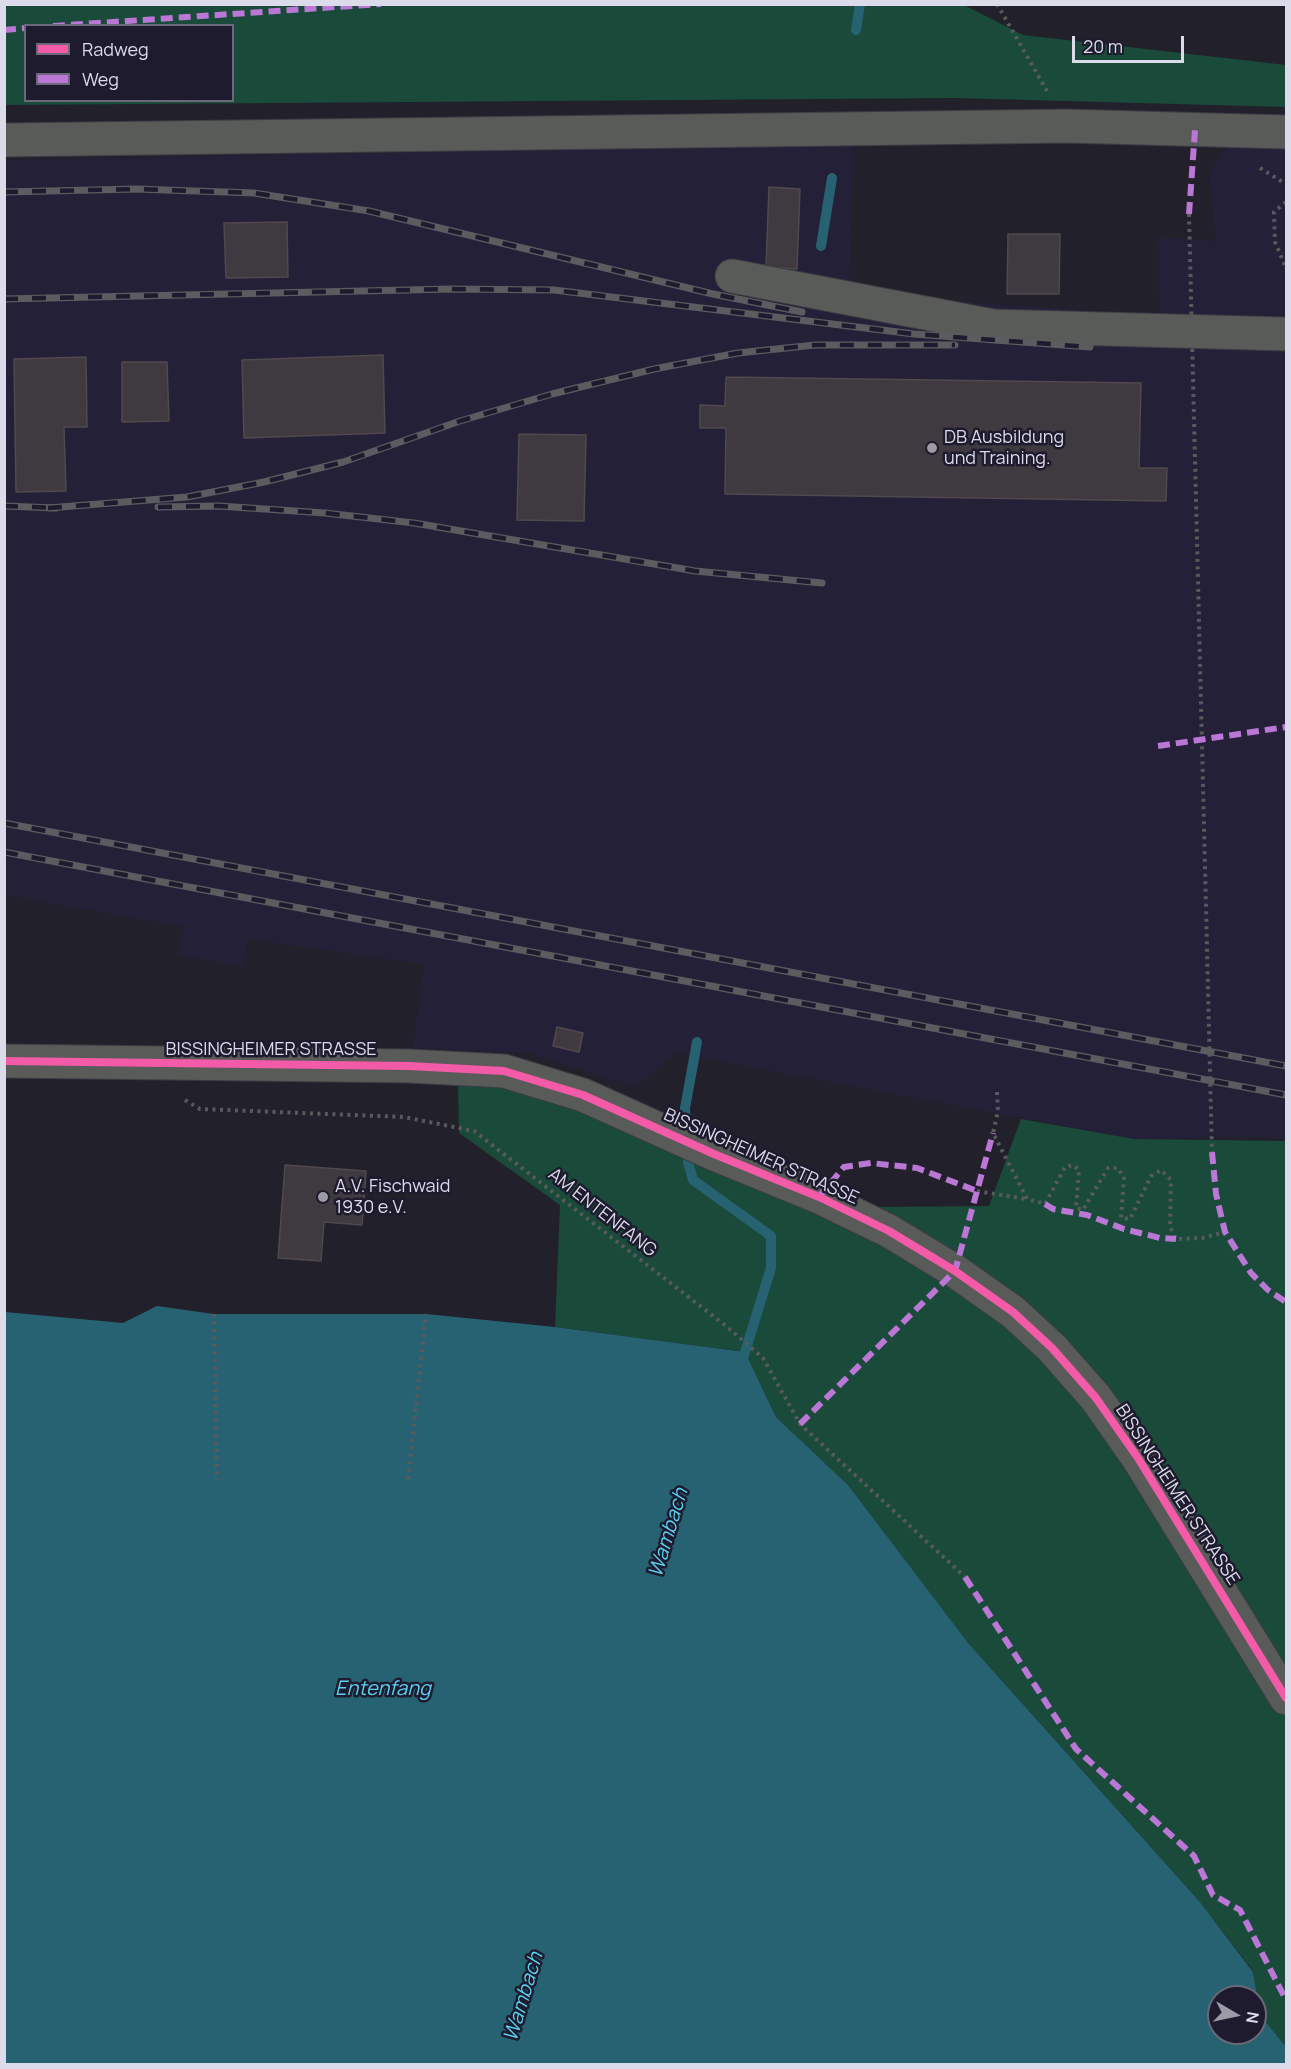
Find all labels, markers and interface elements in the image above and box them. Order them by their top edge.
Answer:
legend [24,24,234,102]
scale bar [1075,24,1188,62]
text: 20 m [1083,34,1123,58]
text: Radweg [82,37,149,61]
text: Weg [82,67,119,91]
place label: DB Ausbildung und Training. [944,427,1064,470]
marker: DB Ausbildung und Training. [925,441,939,455]
street label: BISSINGHEIMER STRASSE [166,1039,376,1061]
street label: BISSINGHEIMER STRASSE [660,1104,862,1210]
street label: AM ENTENFANG [544,1164,660,1262]
place label: A.V. Fischwaid 1930 e.V. [335,1176,450,1218]
marker: A.V. Fischwaid 1930 e.V. [316,1190,330,1204]
street label: BISSINGHEIMER STRASSE [1110,1401,1244,1589]
water label: Wambach [644,1486,694,1580]
water label: Entenfang [335,1677,431,1701]
water label: Wambach [499,1950,549,2044]
north arrow [1207,1985,1267,2045]
text: N [1241,2010,1265,2025]

